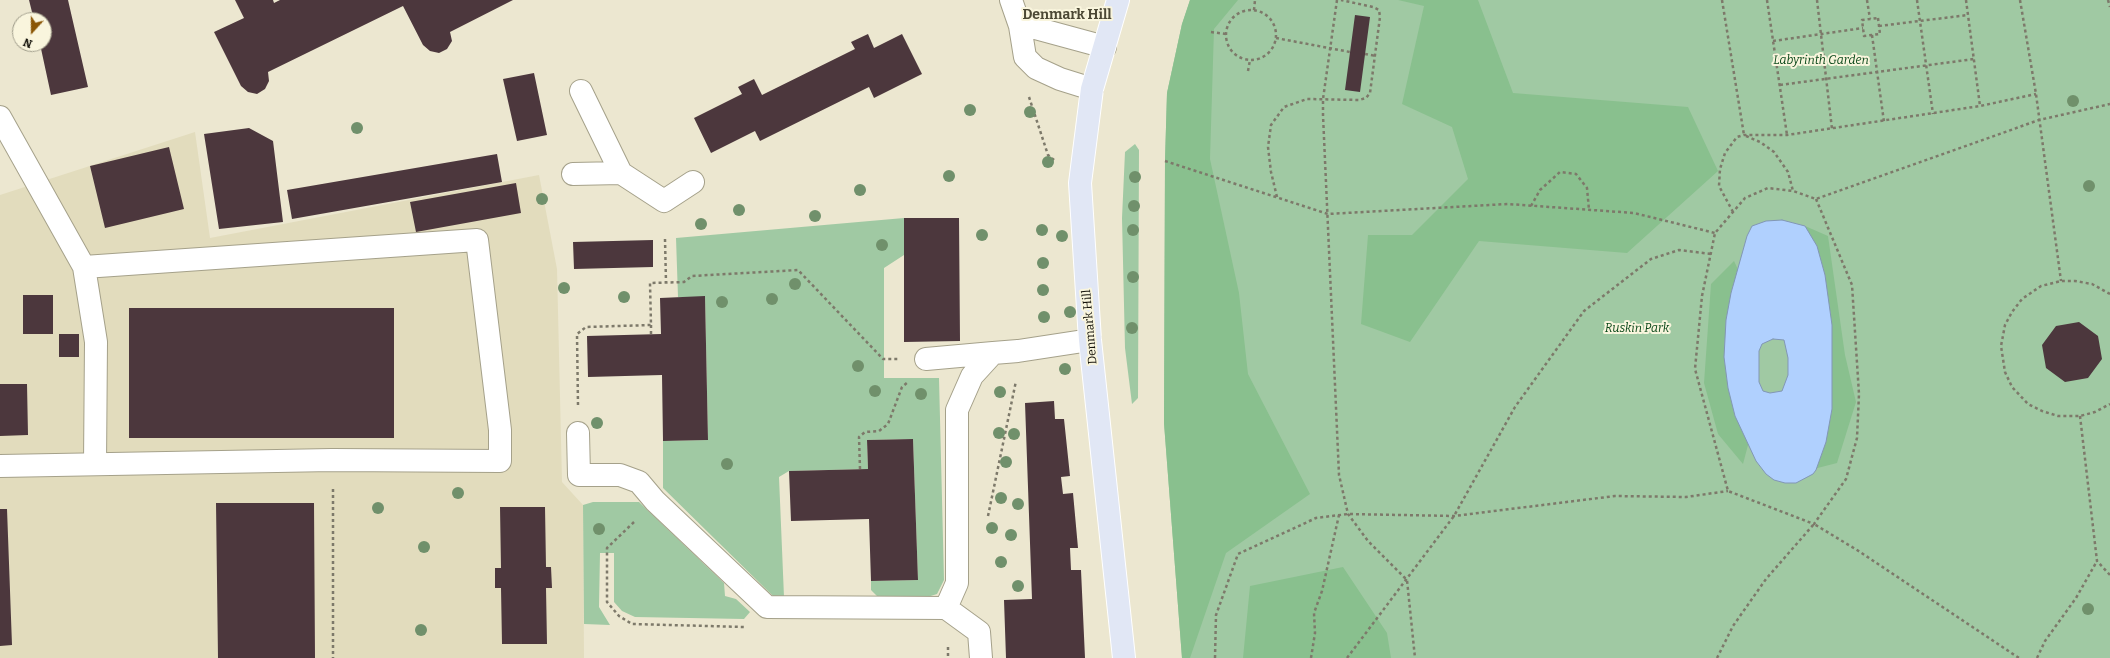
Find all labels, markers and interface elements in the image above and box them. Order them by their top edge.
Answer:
district label: Denmark Hill [1022,7,1112,23]
north arrow [12,12,52,52]
text: N [22,35,34,50]
park label: Labyrinth Garden [1773,54,1869,68]
street label: Denmark Hill [1080,289,1100,365]
park label: Ruskin Park [1605,322,1669,336]

